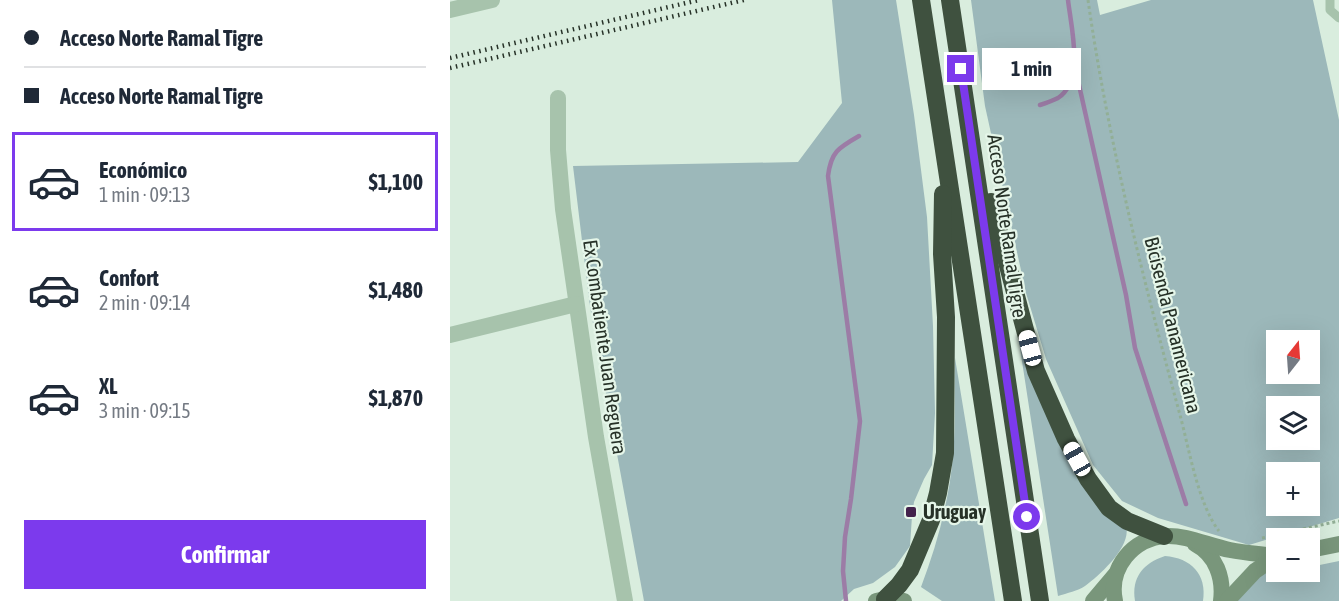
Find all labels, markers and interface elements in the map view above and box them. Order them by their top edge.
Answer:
text: Acceso Norte Ramal Tigre [60,25,263,51]
callout: 1 min [982,48,1081,90]
route end [947,55,974,82]
text: 1 min [1011,57,1052,80]
text: Acceso Norte Ramal Tigre [60,83,263,109]
street label: Acceso Norte Ramal Tigre [983,133,1032,319]
icon: car [27,155,81,209]
text: Económico [99,157,187,183]
text: $1,100 [368,169,423,195]
text: 1 min · 09:13 [99,183,191,206]
street label: Bicisenda Panamericana [1140,234,1207,415]
street label: Ex Combatiente Juan Reguera [579,238,632,456]
icon: car [27,263,81,317]
text: Confort [99,265,159,291]
text: $1,480 [368,277,423,303]
text: 2 min · 09:14 [99,291,191,314]
car [1017,328,1043,368]
north arrow [1266,330,1320,384]
map controls [1266,330,1320,582]
icon: car [27,371,81,425]
text: XL [99,373,117,399]
text: $1,870 [368,385,423,411]
button: layers [1266,396,1320,450]
text: 3 min · 09:15 [99,399,191,422]
car [1060,439,1094,479]
button: + [1266,462,1320,516]
place label: Uruguay [923,500,987,523]
route start [1013,503,1040,530]
marker: Uruguay [904,505,918,519]
button: Confirmar [24,520,426,589]
button: − [1266,528,1320,582]

